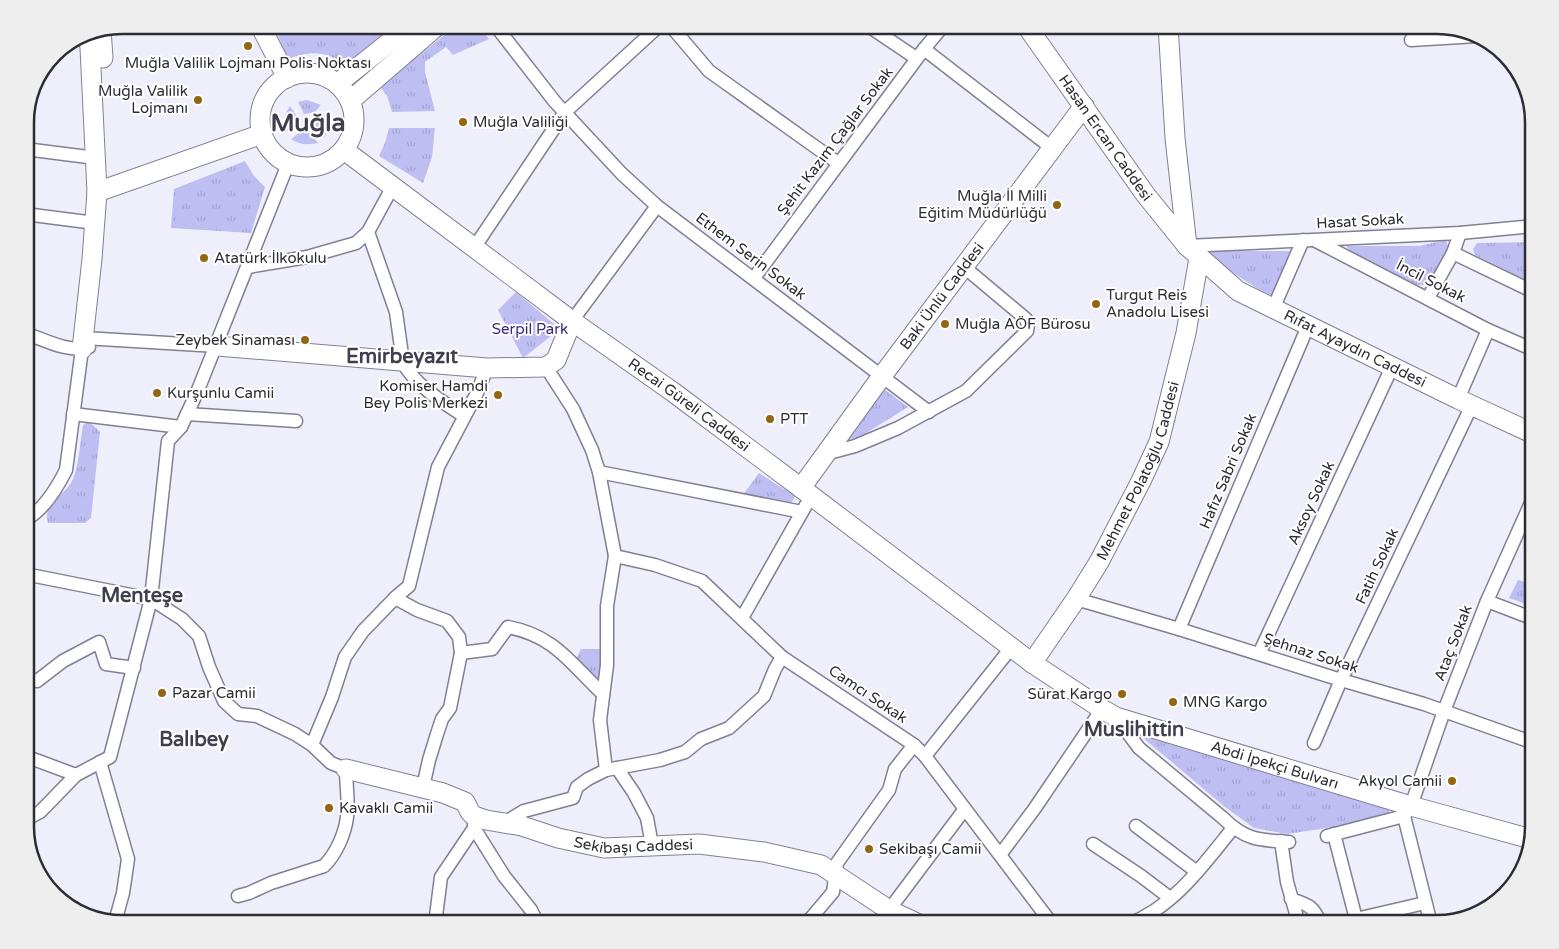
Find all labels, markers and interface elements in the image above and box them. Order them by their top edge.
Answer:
marker: Muğla Valilik Lojmanı Polis Noktası [242,40,254,52]
place label: Muğla Valilik Lojmanı Polis Noktası [125,54,371,72]
street label: Şehit Kazım Çağlar Sokak [773,63,897,219]
street label: Hasan Ercan Caddesi [1055,71,1156,205]
place label: Muğla Valilik Lojmanı [98,82,188,117]
marker: Muğla Valilik Lojmanı [192,94,204,106]
district label: Muğla [270,108,346,138]
place label: Muğla Valiliği [473,113,568,131]
marker: Muğla Valiliği [457,116,469,128]
place label: Muğla İl Milli Eğitim Müdürlüğü [918,187,1047,222]
marker: Muğla İl Milli Eğitim Müdürlüğü [1051,199,1063,211]
street label: Ethem Serin Sokak [692,209,810,303]
street label: Hasat Sokak [1316,210,1404,232]
street label: Baki Ünlü Caddesi [896,239,988,353]
place label: Atatürk İlkokulu [214,249,327,267]
marker: Atatürk İlkokulu [198,252,210,264]
street label: İncil Sokak [1393,256,1469,306]
place label: Turgut Reis Anadolu Lisesi [1106,286,1209,321]
marker: Turgut Reis Anadolu Lisesi [1090,298,1102,310]
street label: Rıfat Ayaydın Caddesi [1281,306,1429,391]
place label: Muğla AÖF Bürosu [955,315,1091,333]
marker: Muğla AÖF Bürosu [939,318,951,330]
park label: Serpil Park [492,320,568,338]
place label: Zeybek Sinaması [175,331,295,349]
marker: Zeybek Sinaması [299,334,311,346]
district label: Emirbeyazıt [346,345,458,369]
street label: Recai Güreli Caddesi [625,354,753,455]
place label: Komiser Hamdi Bey Polis Merkezi [363,377,488,412]
street label: Mehmet Polatoğlu Caddesi [1092,380,1183,563]
place label: Kurşunlu Camii [167,384,274,402]
marker: Kurşunlu Camii [151,387,163,399]
marker: Komiser Hamdi Bey Polis Merkezi [492,389,504,401]
place label: PTT [780,410,808,428]
street label: Hafız Sabri Sokak [1196,410,1260,532]
marker: PTT [764,413,776,425]
street label: Aksoy Sokak [1284,458,1338,548]
street label: Fatih Sokak [1352,525,1402,607]
district label: Menteşe [101,584,183,608]
street label: Ataç Sokak [1430,602,1476,684]
street label: Şehnaz Sokak [1261,629,1361,677]
street label: Camcı Sokak [825,661,911,727]
place label: Pazar Camii [172,684,256,702]
place label: Sürat Kargo [1028,685,1112,703]
marker: Pazar Camii [156,687,168,699]
marker: Sürat Kargo [1116,688,1128,700]
place label: MNG Kargo [1183,693,1267,711]
marker: MNG Kargo [1167,696,1179,708]
district label: Muslihittin [1084,718,1184,742]
district label: Balıbey [159,728,229,752]
street label: Abdi İpekçi Bulvarı [1209,737,1341,793]
place label: Akyol Camii [1358,772,1442,790]
marker: Akyol Camii [1446,775,1458,787]
place label: Kavaklı Camii [339,799,433,817]
marker: Kavaklı Camii [323,802,335,814]
street label: Sekibaşı Caddesi [572,833,693,857]
place label: Sekibaşı Camii [879,840,981,858]
marker: Sekibaşı Camii [863,843,875,855]

